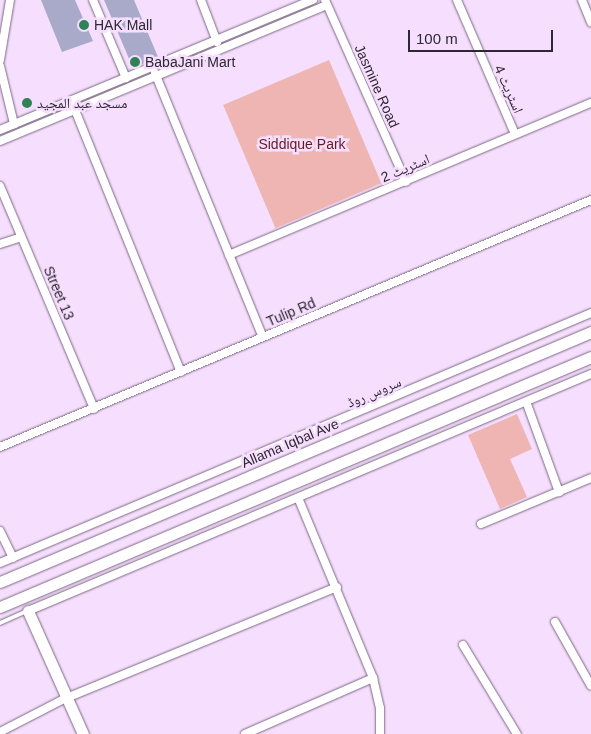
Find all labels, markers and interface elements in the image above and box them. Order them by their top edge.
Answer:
place label: HAK Mall [94,17,152,33]
marker: HAK Mall [78,19,90,31]
scale bar [411,20,556,52]
text: 100 m [416,30,458,47]
street label: Jasmine Road [351,42,403,130]
place label: BabaJani Mart [145,54,235,70]
marker: BabaJani Mart [129,56,141,68]
street label: اسٹریٹ 4 [491,62,527,116]
place label: مسجد عبد المجید [37,95,127,111]
marker: مسجد عبد المجید [21,97,33,109]
park label: Siddique Park [258,136,346,152]
street label: اسٹریٹ 2 [378,150,432,186]
street label: Street 13 [40,264,78,322]
street label: Tulip Rd [264,294,318,330]
street label: سروس روڈ [344,373,404,411]
street label: Allama Iqbal Ave [238,415,342,471]

